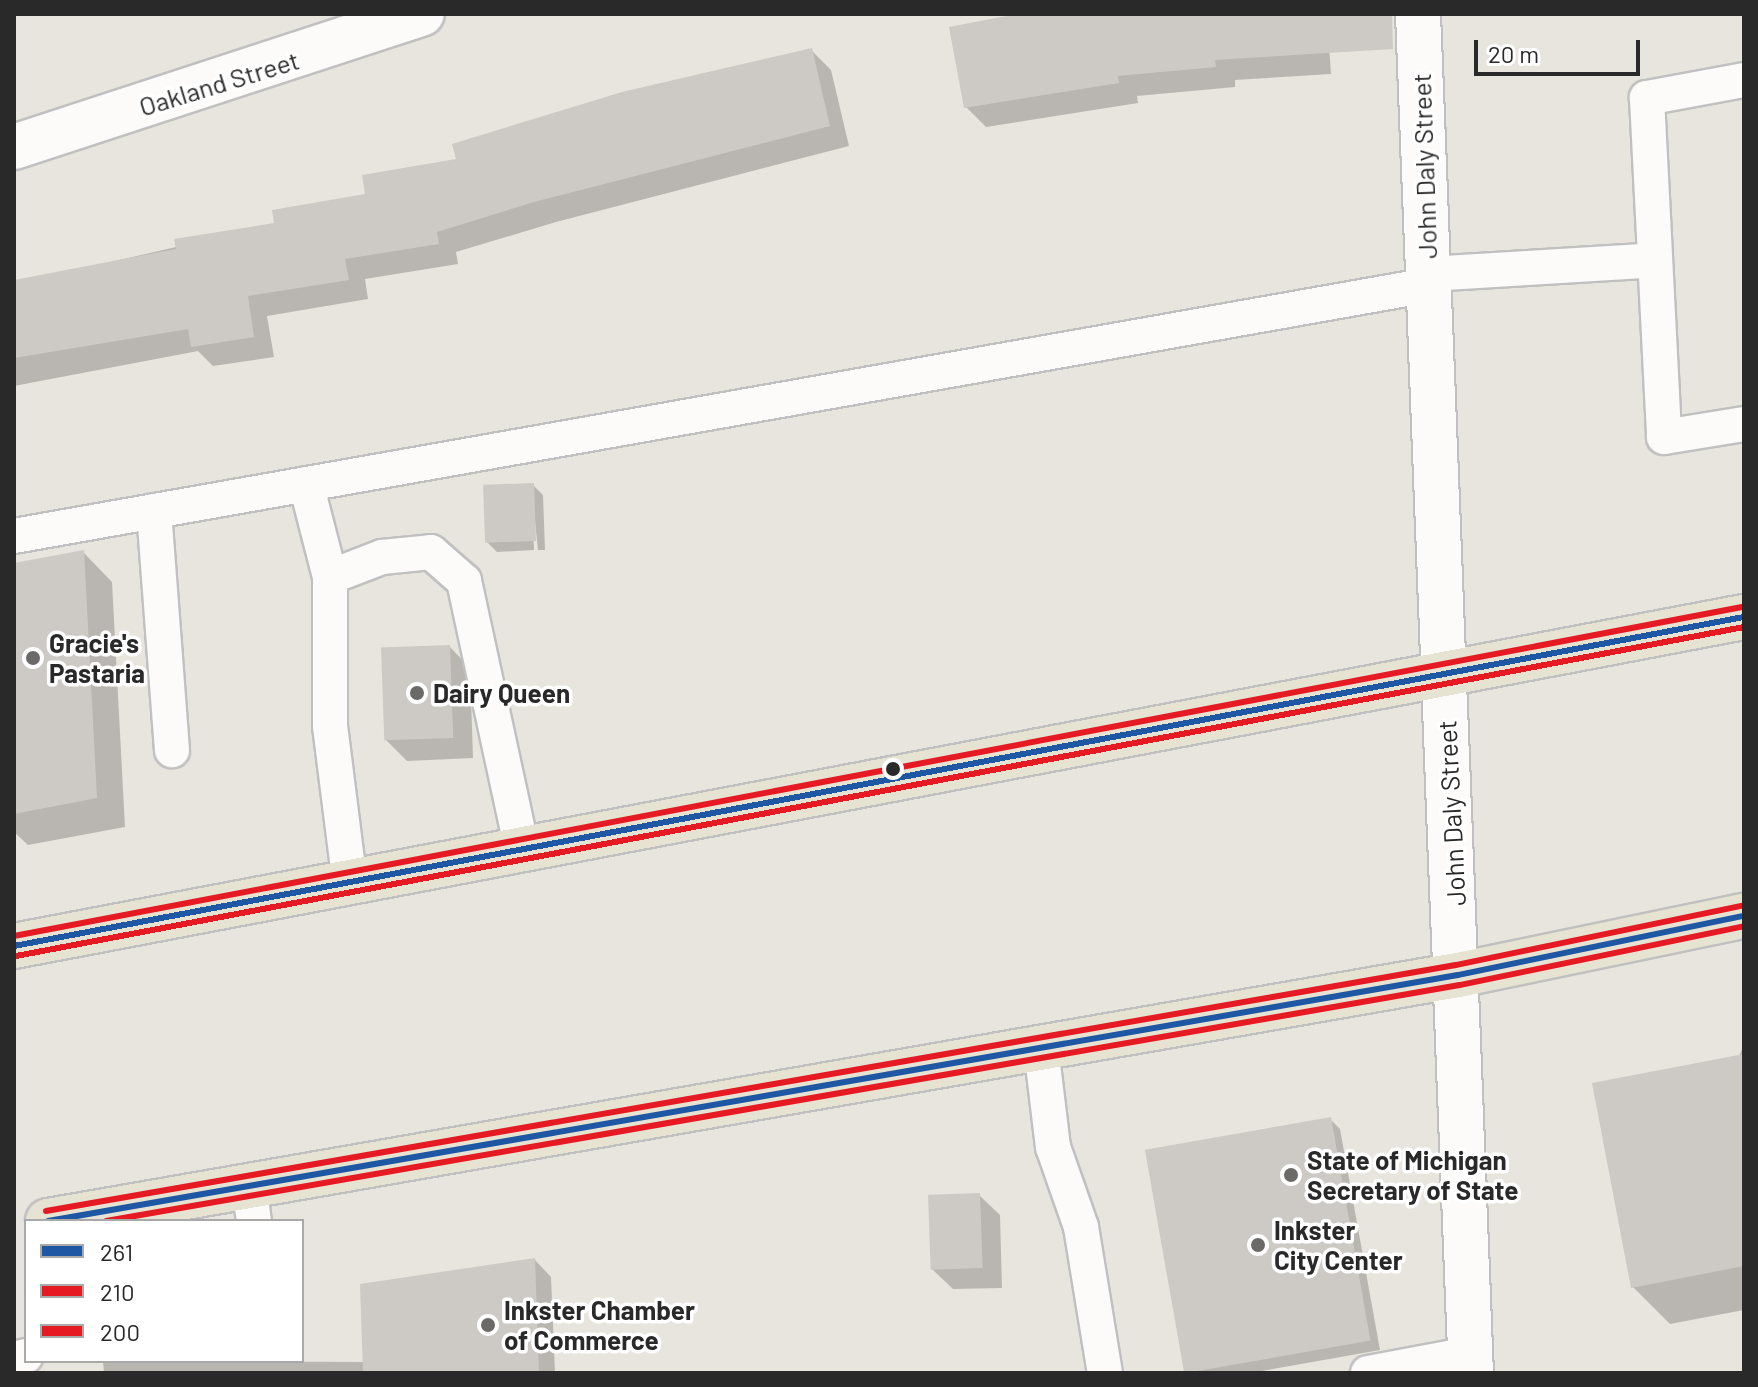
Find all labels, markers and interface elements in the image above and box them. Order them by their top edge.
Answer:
scale bar [1478,24,1644,74]
text: 20 m [1488,39,1539,68]
street label: Oakland Street [135,44,303,122]
street label: John Daly Street [1405,73,1443,259]
place label: Gracie's Pastaria [49,627,145,688]
marker: Gracie's Pastaria [24,649,42,667]
place label: Dairy Queen [433,677,570,709]
marker: Dairy Queen [408,684,426,702]
street label: John Daly Street [1431,719,1471,907]
unlabelled marker [885,761,901,777]
place label: State of Michigan Secretary of State [1307,1144,1518,1206]
marker: State of Michigan Secretary of State [1282,1166,1300,1184]
place label: Inkster City Center [1274,1214,1403,1276]
legend [24,1219,304,1363]
marker: Inkster City Center [1249,1236,1267,1254]
text: 261 [100,1237,133,1266]
text: 210 [100,1277,135,1306]
place label: Inkster Chamber of Commerce [504,1294,695,1356]
marker: Inkster Chamber of Commerce [479,1316,497,1334]
text: 200 [100,1317,140,1346]

